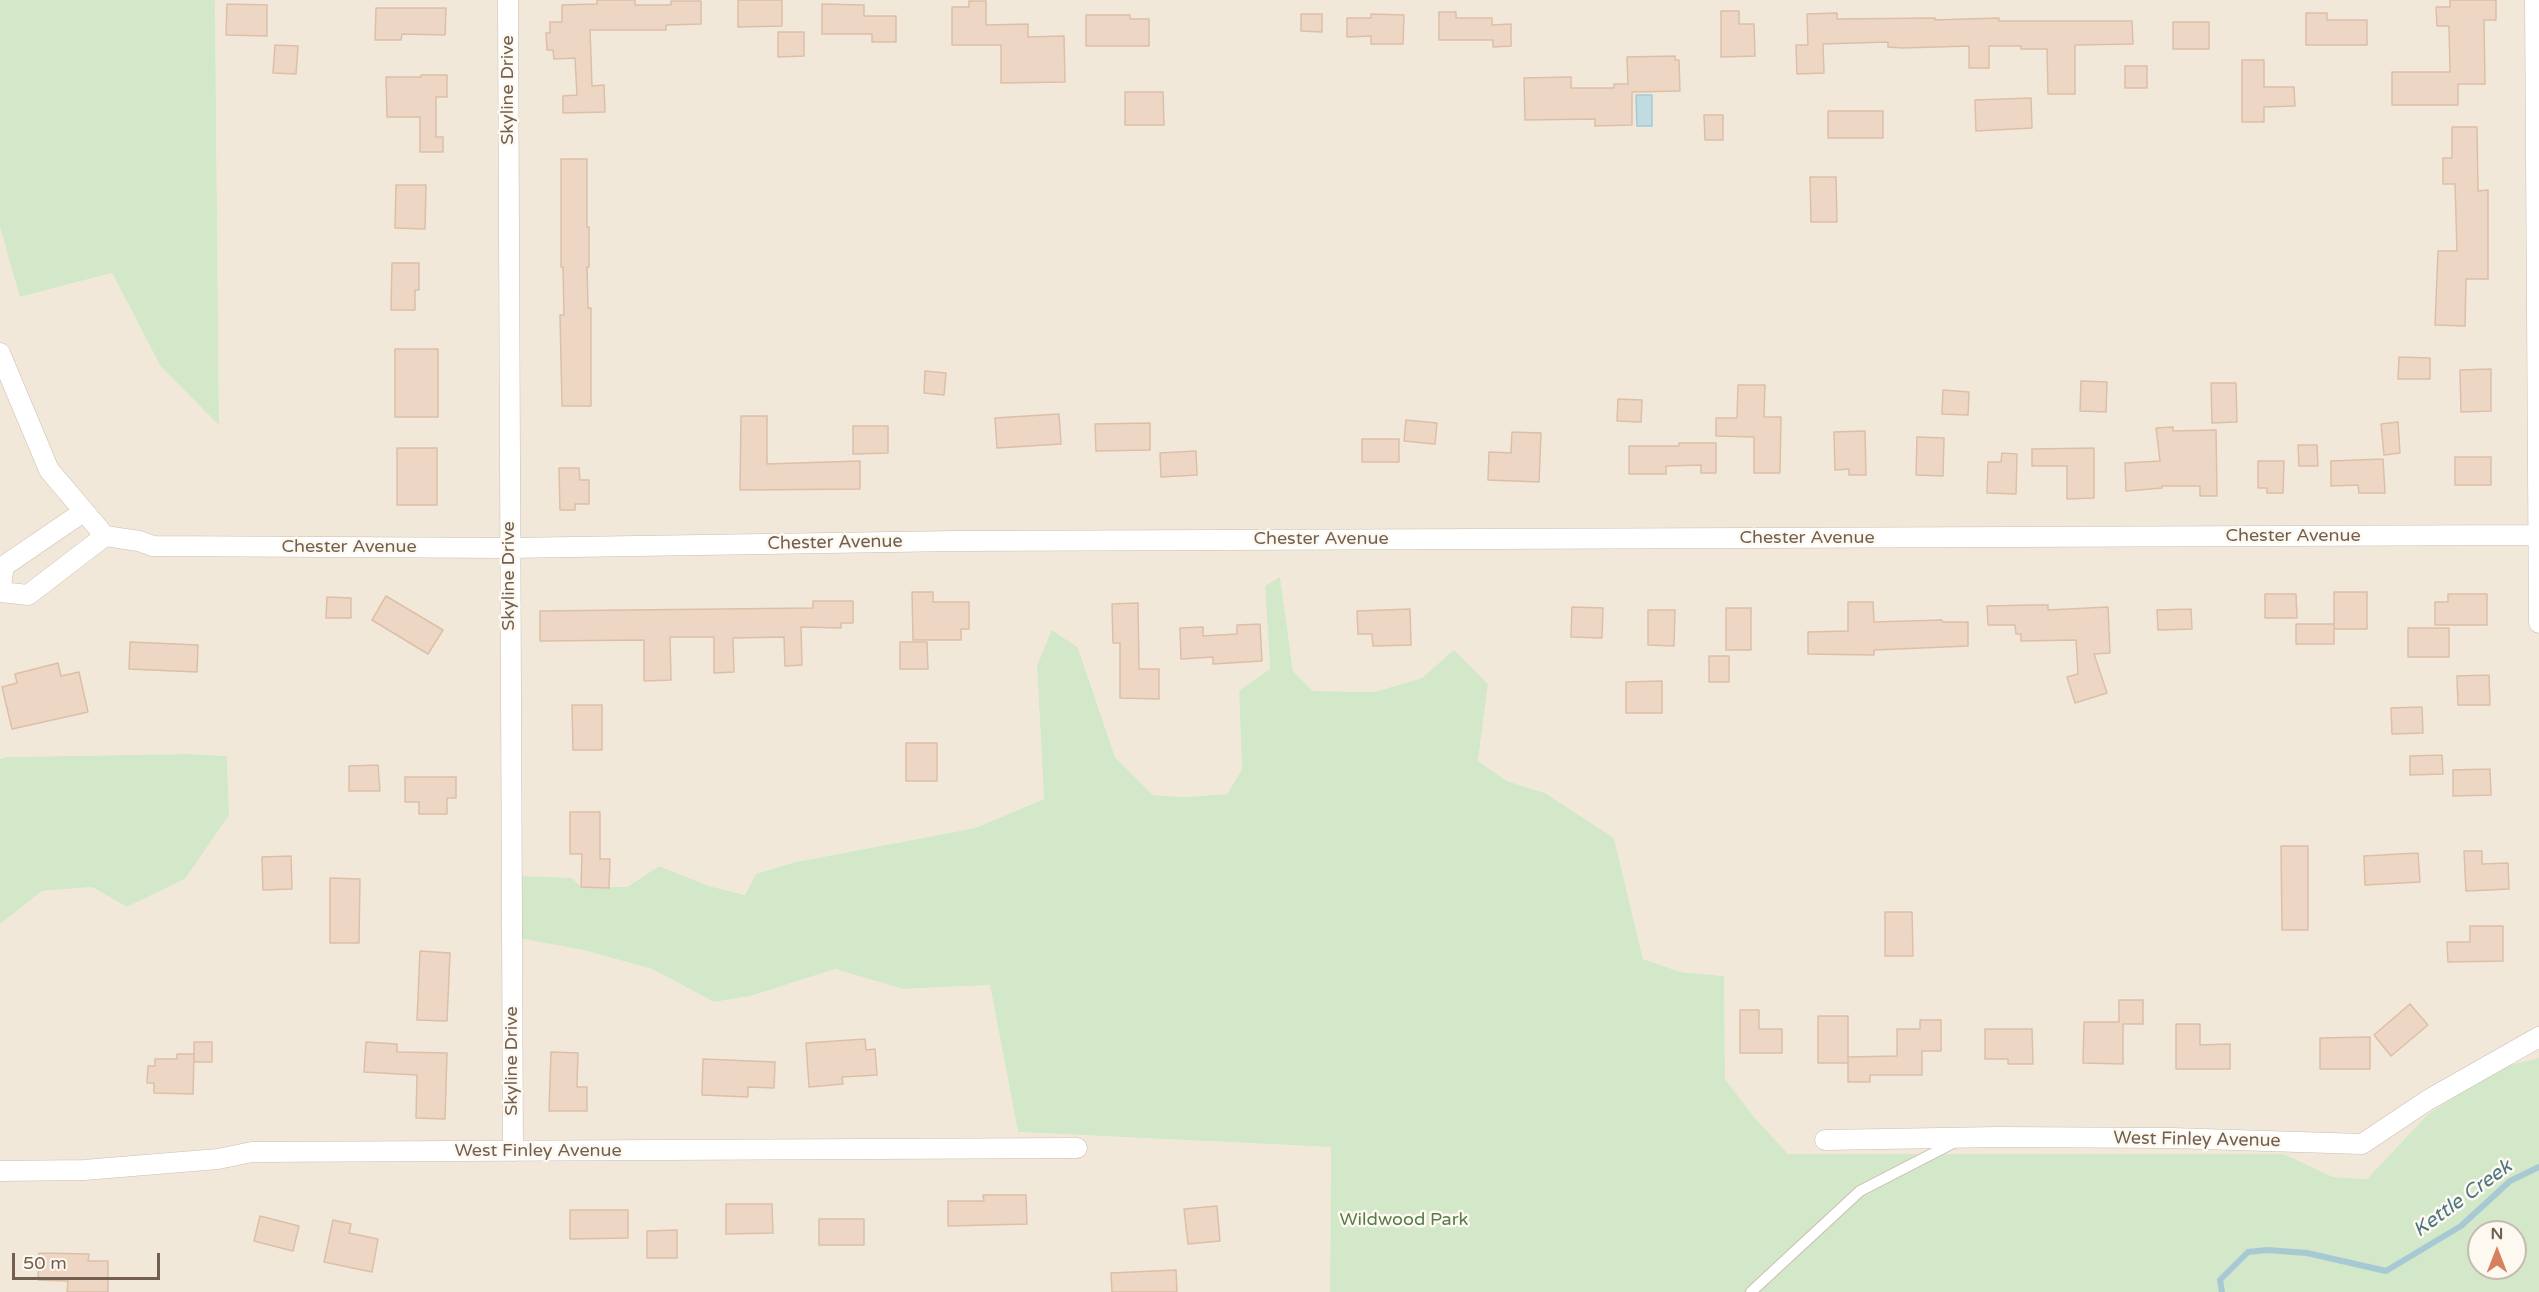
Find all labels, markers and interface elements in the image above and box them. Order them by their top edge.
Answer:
street label: Skyline Drive [497,35,519,145]
street label: Skyline Drive [498,521,520,631]
street label: Chester Avenue [2225,525,2361,547]
street label: Chester Avenue [1739,527,1875,549]
street label: Chester Avenue [1253,528,1389,550]
street label: Chester Avenue [767,531,903,555]
street label: Chester Avenue [281,536,417,558]
street label: Skyline Drive [501,1006,523,1116]
street label: West Finley Avenue [2113,1128,2281,1152]
street label: West Finley Avenue [454,1140,622,1162]
water label: Kettle Creek [2409,1155,2517,1243]
park label: Wildwood Park [1340,1209,1468,1231]
north arrow [2467,1220,2527,1280]
text: N [2491,1224,2503,1244]
scale bar [15,1241,164,1279]
text: 50 m [23,1252,67,1274]

